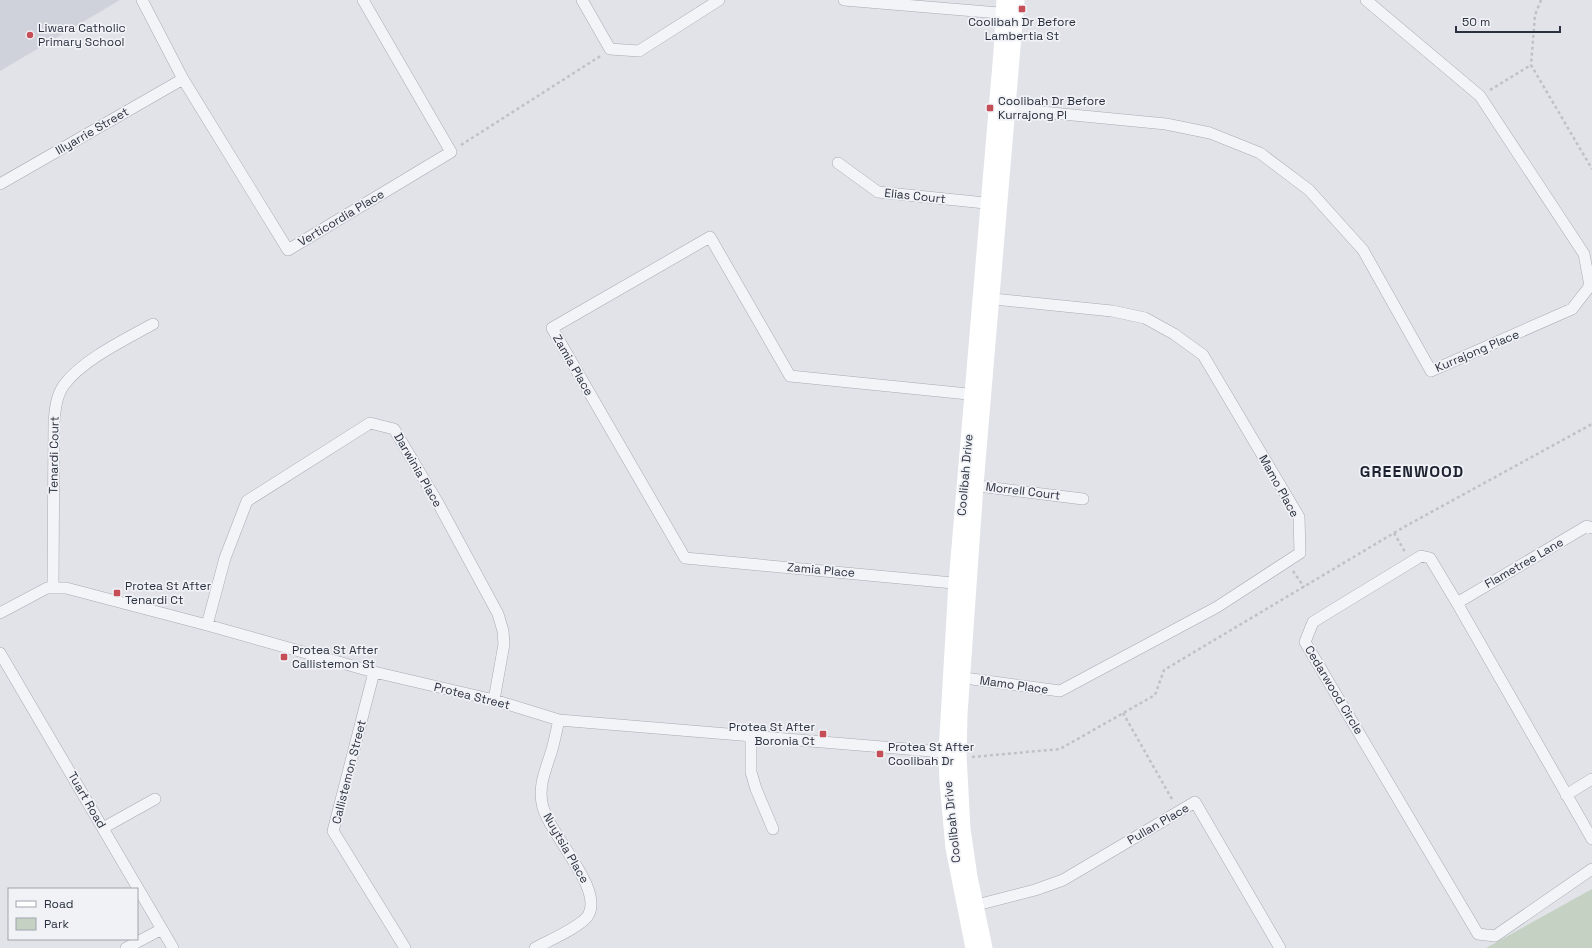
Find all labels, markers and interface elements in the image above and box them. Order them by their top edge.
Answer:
marker: Coolibah Dr Before Lambertia St [1017,4,1027,14]
scale bar [1456,8,1560,34]
place label: Coolibah Dr Before Lambertia St [968,14,1076,44]
text: 50 m [1462,14,1490,30]
place label: Liwara Catholic Primary School [38,20,126,50]
marker: Liwara Catholic Primary School [25,30,35,40]
place label: Coolibah Dr Before Kurrajong Pl [998,93,1106,123]
marker: Coolibah Dr Before Kurrajong Pl [985,103,995,113]
street label: Illyarrie Street [53,104,131,158]
street label: Elias Court [884,185,946,207]
street label: Verticordia Place [295,186,387,250]
street label: Kurrajong Place [1432,326,1522,376]
street label: Zamia Place [549,331,597,399]
street label: Tenardi Court [45,416,63,494]
street label: Darwinia Place [390,430,446,510]
street label: Coolibah Drive [953,433,977,517]
street label: Mamo Place [1255,452,1303,520]
district label: GREENWOOD [1360,461,1464,482]
street label: Morrell Court [985,478,1061,504]
street label: Flametree Lane [1482,534,1566,592]
street label: Zamia Place [786,559,856,581]
place label: Protea St After Tenardi Ct [125,578,212,608]
marker: Protea St After Tenardi Ct [112,588,122,598]
place label: Protea St After Callistemon St [292,642,379,672]
street label: Cedarwood Circle [1301,642,1367,738]
marker: Protea St After Callistemon St [279,652,289,662]
street label: Mamo Place [979,672,1049,698]
street label: Protea Street [432,679,512,713]
street label: Callistemon Street [328,718,370,826]
place label: Protea St After Boronia Ct [729,719,815,749]
marker: Protea St After Boronia Ct [818,729,828,739]
place label: Protea St After Coolibah Dr [888,739,975,769]
marker: Protea St After Coolibah Dr [875,749,885,759]
street label: Tuart Road [64,769,110,831]
street label: Coolibah Drive [940,780,964,864]
street label: Pullan Place [1124,800,1192,848]
street label: Nuytsia Place [539,810,593,886]
legend [8,888,138,940]
text: Road [44,896,73,912]
text: Park [44,916,69,932]

